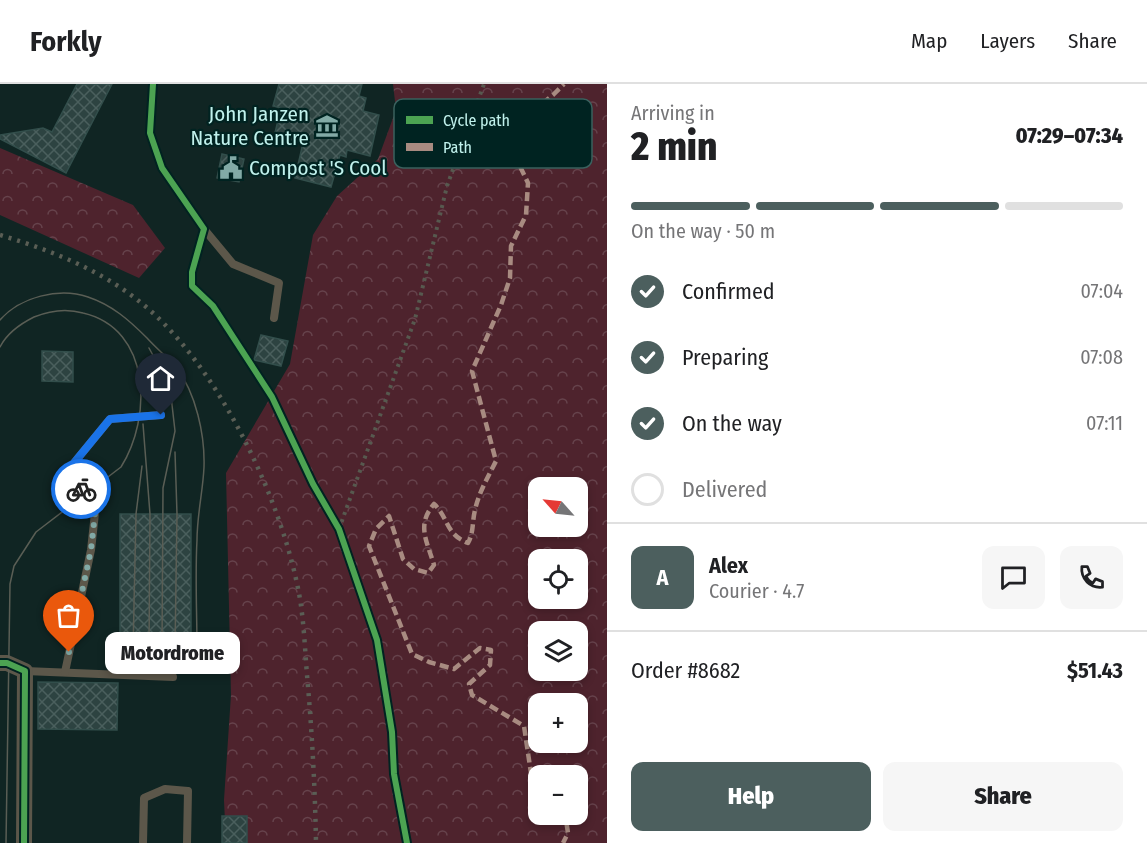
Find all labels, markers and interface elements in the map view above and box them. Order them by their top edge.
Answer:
text: Forkly [30,25,102,58]
text: Map [911,28,947,54]
text: Layers [980,28,1035,54]
text: Share [1068,28,1117,54]
legend [394,99,592,168]
place label: John Janzen Nature Centre [190,101,309,151]
text: Arriving in [631,101,715,125]
text: Cycle path [443,111,510,130]
museum icon: John Janzen Nature Centre [314,113,340,139]
text: 07:29–07:34 [1015,122,1123,149]
text: 2 min [631,124,717,170]
text: Path [443,138,472,157]
public building icon: Compost 'S Cool [218,155,244,181]
place label: Compost 'S Cool [249,155,387,181]
text: On the way · 50 m [631,219,775,243]
icon: check [631,275,664,308]
text: Confirmed [682,278,775,305]
text: 07:04 [1081,279,1123,303]
icon: check [631,341,664,374]
text: Preparing [682,344,768,371]
text: 07:08 [1080,345,1123,369]
pin [135,353,186,415]
icon: home [144,362,177,395]
icon: check [631,407,664,440]
text: On the way [682,410,782,437]
text: 07:11 [1086,411,1123,435]
courier [51,459,111,519]
icon: bike [65,473,98,506]
text: Delivered [682,476,767,503]
north arrow [528,477,588,537]
map controls [528,477,588,825]
button: chat [982,546,1045,609]
button: phone [1060,546,1123,609]
button: locate [528,549,588,609]
text: Alex [709,552,748,579]
text: A [657,564,668,591]
text: Courier · 4.7 [709,579,804,603]
pin [43,590,94,652]
icon: bag [52,599,85,632]
button: layers [528,621,588,681]
callout: Motordrome [105,631,240,673]
text: Motordrome [121,641,224,665]
text: Order #8682 [631,657,740,684]
text: $51.43 [1067,657,1123,684]
button: + [528,693,588,753]
button: Help [631,762,871,831]
button: Share [883,762,1123,831]
button: − [528,765,588,825]

